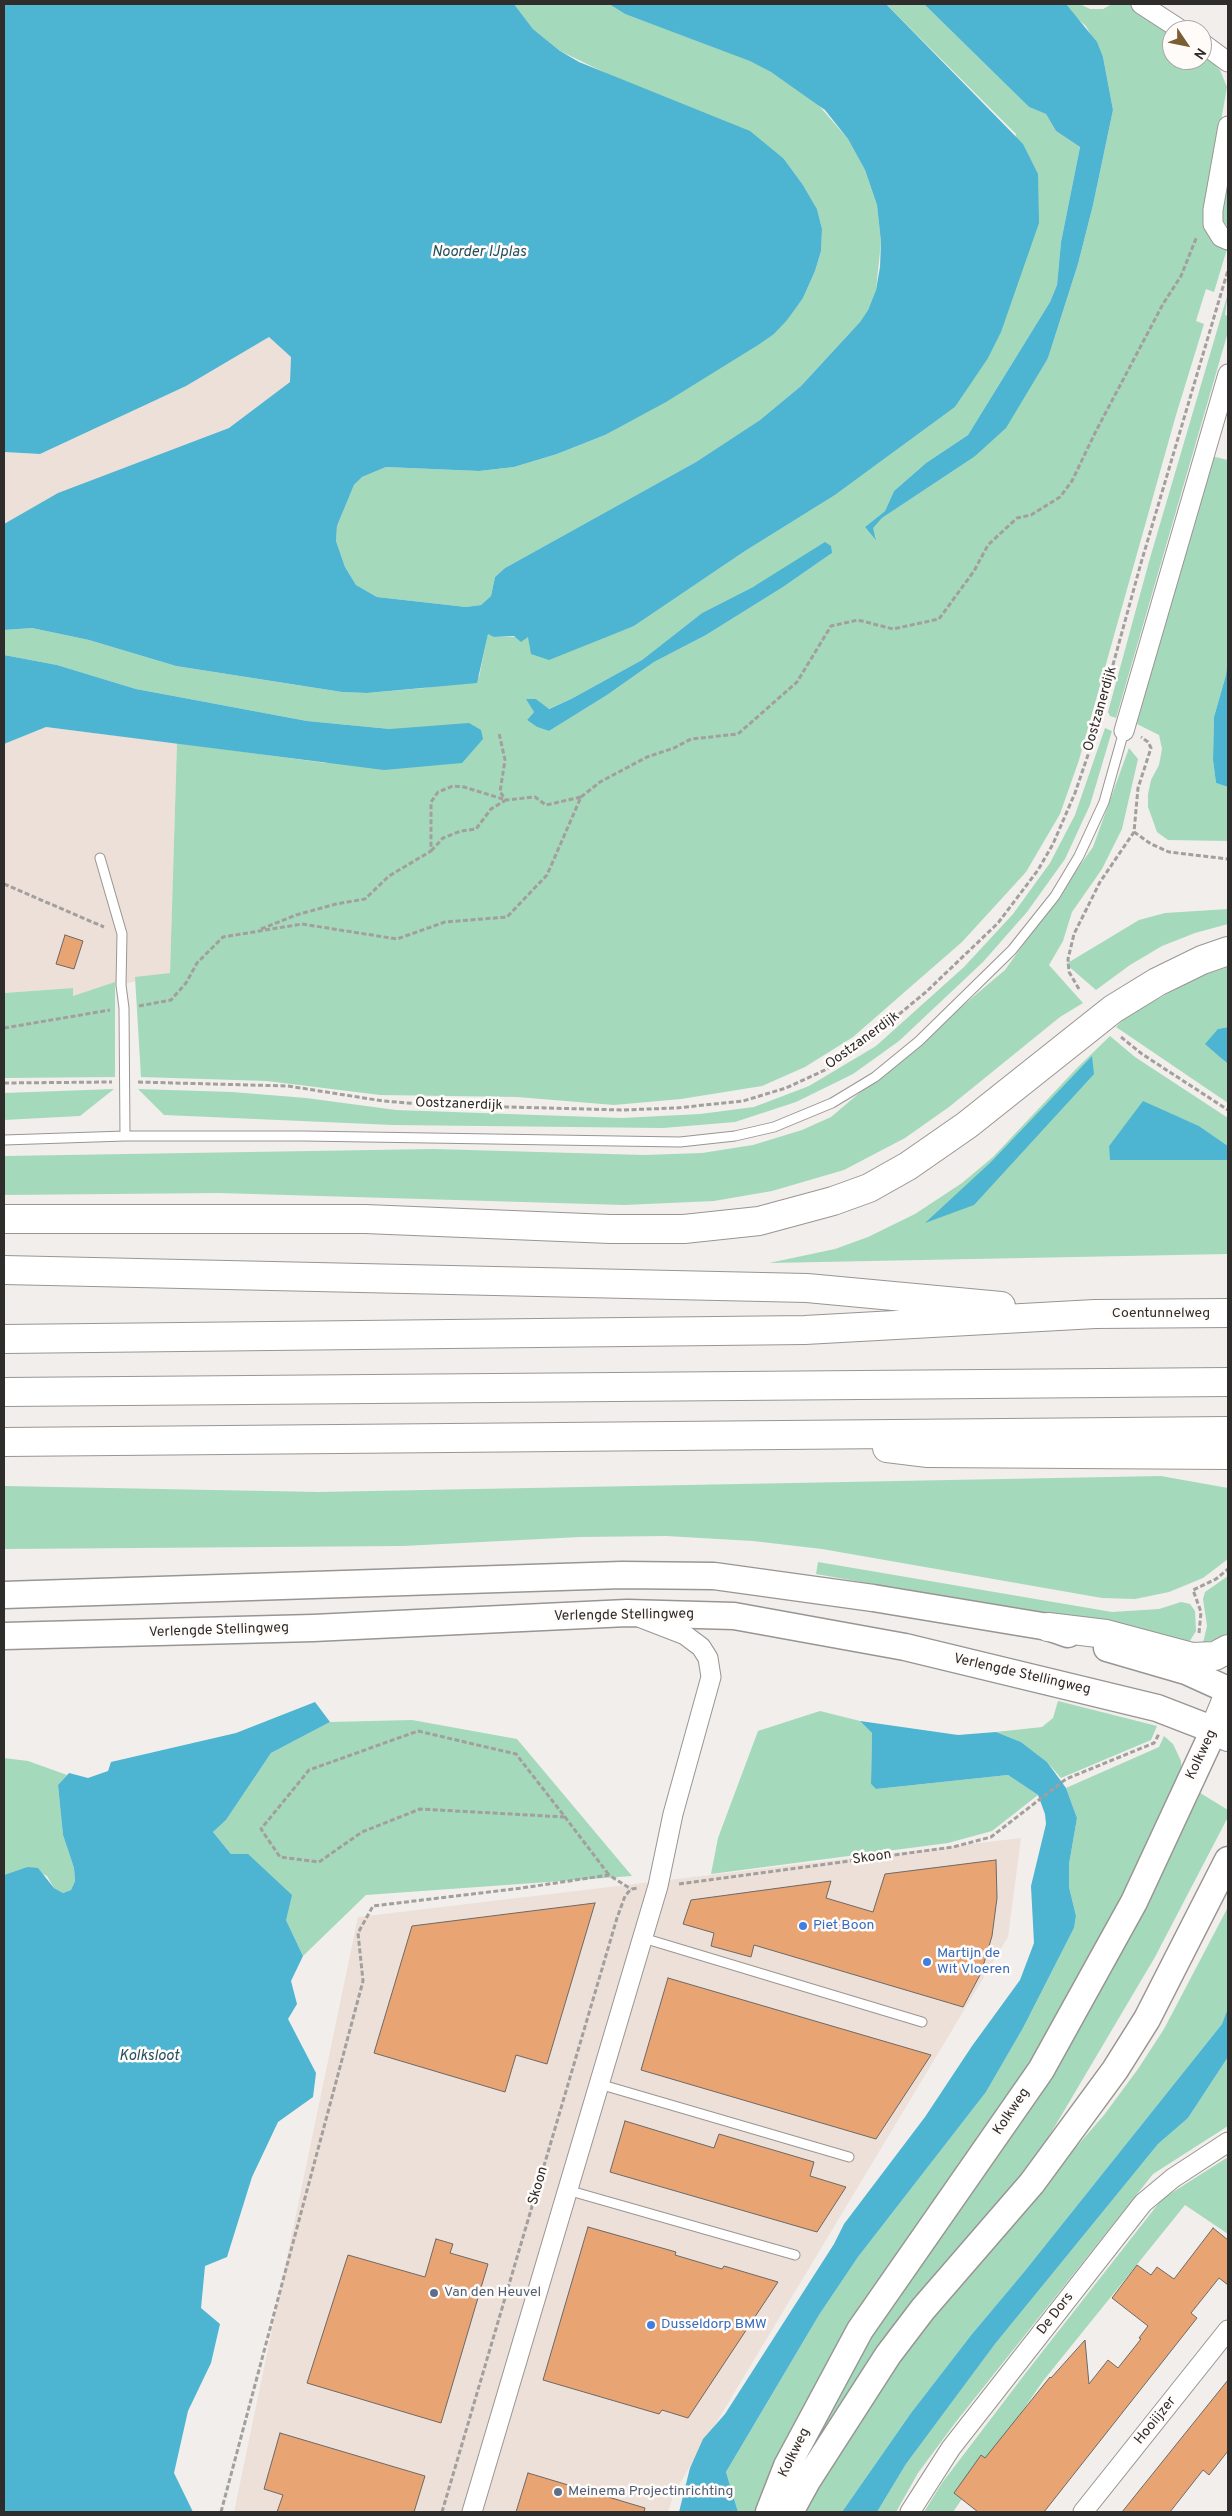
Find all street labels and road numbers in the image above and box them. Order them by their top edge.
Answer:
street label: Oostzanerdijk [1081,665,1121,753]
street label: Oostzanerdijk [823,1008,903,1074]
street label: Oostzanerdijk [415,1095,503,1115]
street label: Coentunnelweg [1112,1306,1210,1322]
street label: Verlengde Stellingweg [554,1606,694,1626]
street label: Verlengde Stellingweg [149,1620,289,1642]
street label: Verlengde Stellingweg [952,1651,1092,1699]
street label: Kolkweg [1183,1727,1221,1783]
street label: Skoon [851,1847,893,1869]
street label: Kolkweg [990,2085,1034,2139]
street label: Skoon [526,2165,552,2207]
street label: De Dors [1034,2289,1078,2339]
street label: Hooiijzer [1132,2394,1180,2448]
street label: Kolkweg [776,2425,814,2481]

